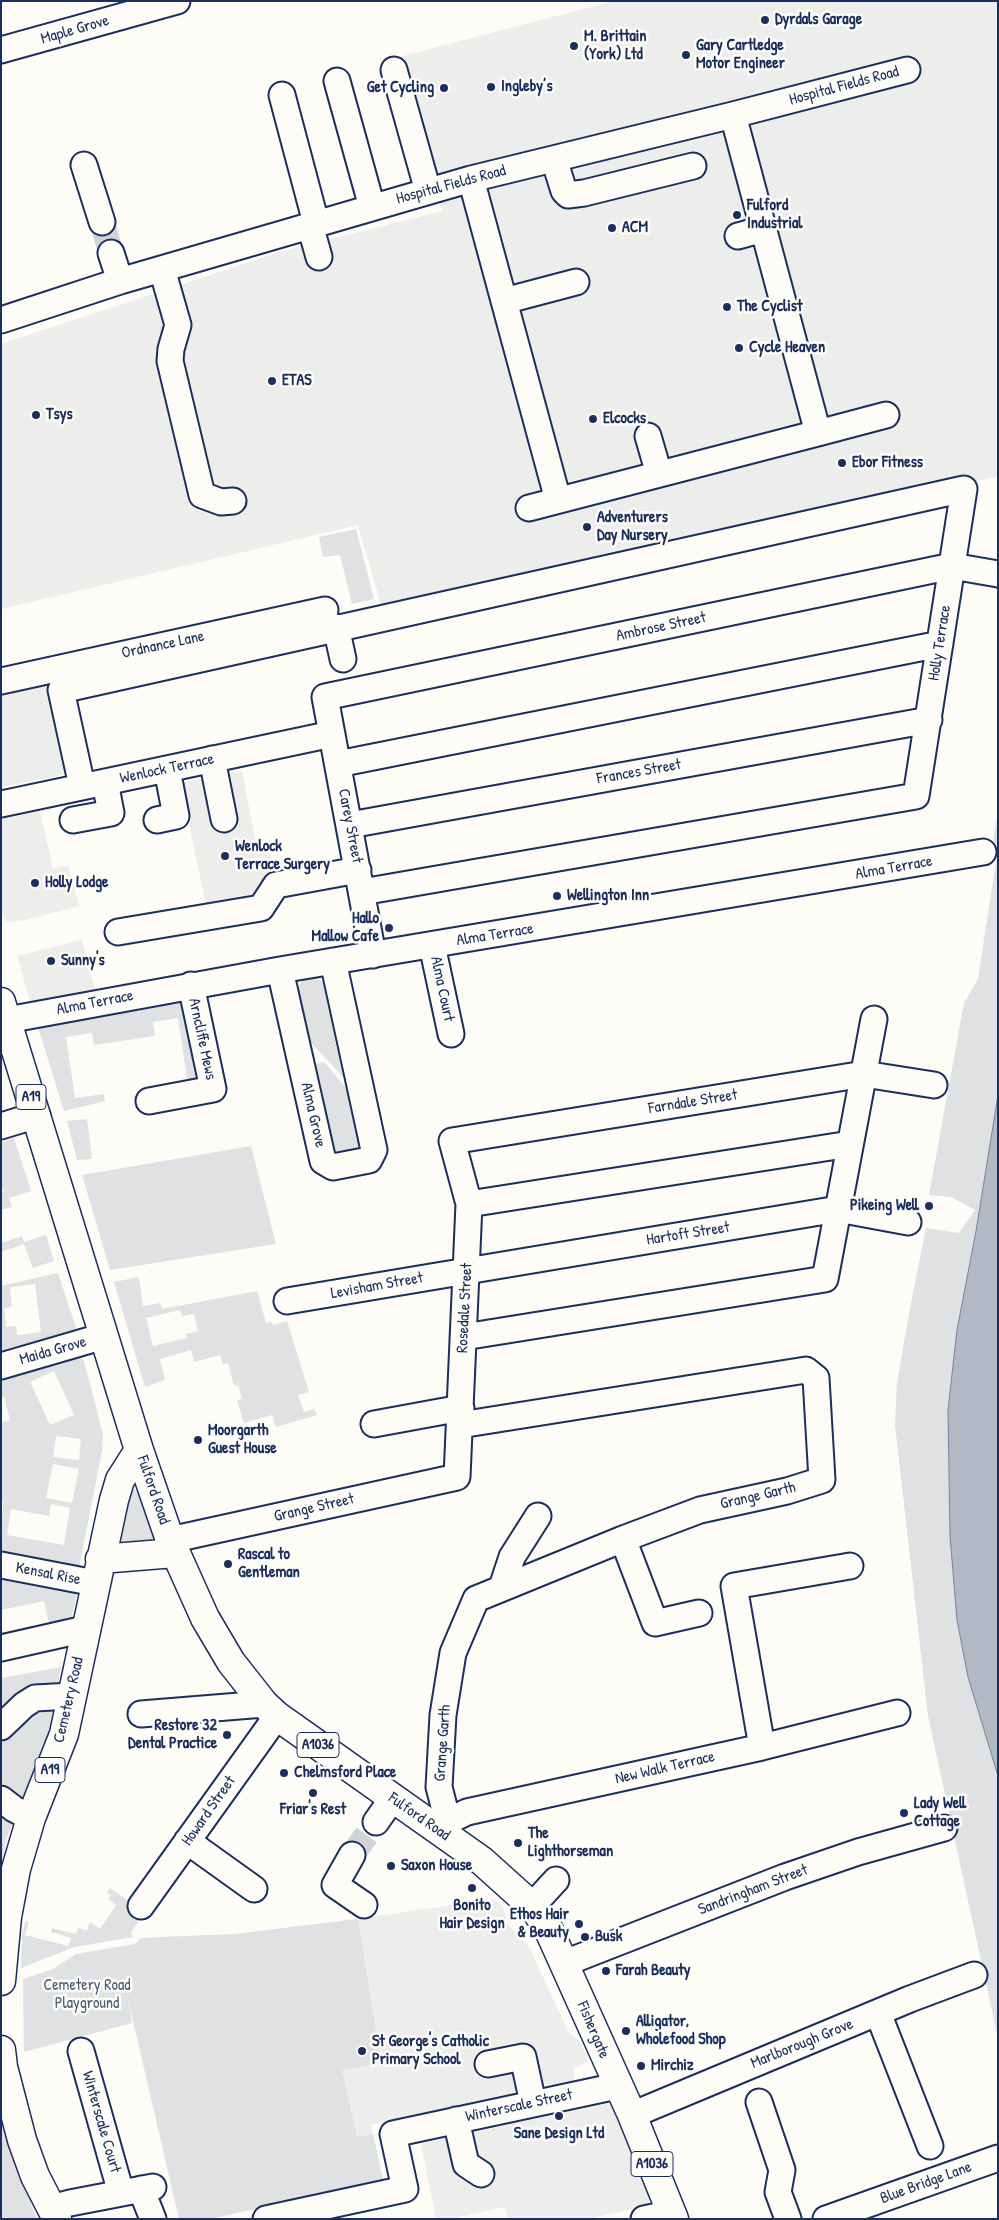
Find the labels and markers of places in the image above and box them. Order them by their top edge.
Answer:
place label: Dyrdals Garage [775,10,862,30]
marker: Dyrdals Garage [759,14,771,26]
place label: M. Brittain (York) Ltd [584,27,647,65]
place label: Gary Cartledge Motor Engineer [696,36,785,74]
marker: M. Brittain (York) Ltd [568,40,580,52]
marker: Gary Cartledge Motor Engineer [680,49,692,61]
place label: Ingleby’s [501,77,553,97]
place label: Get Cycling [367,78,434,98]
marker: Ingleby’s [485,81,497,93]
marker: Get Cycling [438,82,450,94]
place label: Fulford Industrial [747,196,803,234]
marker: Fulford Industrial [731,209,743,221]
place label: ACM [622,218,648,238]
marker: ACM [606,222,618,234]
place label: The Cyclist [737,297,803,317]
marker: The Cyclist [721,301,733,313]
place label: Cycle Heaven [749,338,825,358]
marker: Cycle Heaven [733,342,745,354]
place label: ETAS [282,371,312,391]
marker: ETAS [266,375,278,387]
place label: Tsys [46,405,73,425]
marker: Tsys [30,409,42,421]
place label: Elcocks [603,409,646,429]
marker: Elcocks [587,413,599,425]
place label: Ebor Fitness [852,453,923,473]
marker: Ebor Fitness [836,457,848,469]
place label: Adventurers Day Nursery [597,508,668,546]
marker: Adventurers Day Nursery [581,521,593,533]
place label: Wenlock Terrace Surgery [235,837,330,875]
marker: Wenlock Terrace Surgery [219,850,231,862]
place label: Holly Lodge [45,873,108,893]
marker: Holly Lodge [29,877,41,889]
place label: Wellington Inn [567,886,649,906]
marker: Wellington Inn [551,890,563,902]
place label: Hallo Mallow Cafe [312,909,379,947]
marker: Hallo Mallow Cafe [383,922,395,934]
place label: Sunny's [61,951,105,971]
marker: Sunny's [45,955,57,967]
place label: Pikeing Well [850,1196,919,1216]
marker: Pikeing Well [923,1200,935,1212]
place label: Moorgarth Guest House [208,1421,277,1459]
marker: Moorgarth Guest House [192,1434,204,1446]
place label: Rascal to Gentleman [238,1545,300,1583]
marker: Rascal to Gentleman [222,1558,234,1570]
place label: Restore 32 Dental Practice [128,1716,217,1754]
marker: Restore 32 Dental Practice [221,1729,233,1741]
place label: Chelmsford Place [294,1763,396,1783]
marker: Chelmsford Place [278,1767,290,1779]
marker: Friar's Rest [307,1787,319,1799]
place label: Lady Well Cottage [914,1794,966,1832]
place label: Friar's Rest [280,1800,346,1820]
marker: Lady Well Cottage [898,1807,910,1819]
place label: The Lighthorseman [528,1824,613,1862]
marker: The Lighthorseman [512,1837,524,1849]
place label: Saxon House [401,1856,472,1876]
marker: Saxon House [385,1860,397,1872]
marker: Bonito Hair Design [466,1882,478,1894]
place label: Bonito Hair Design [439,1896,505,1934]
place label: Ethos Hair & Beauty [510,1905,569,1943]
marker: Ethos Hair & Beauty [573,1918,585,1930]
place label: Busk [595,1927,622,1947]
marker: Busk [579,1931,591,1943]
place label: Farah Beauty [616,1961,691,1981]
marker: Farah Beauty [600,1965,612,1977]
place label: Alligator, Wholefood Shop [636,2012,726,2050]
marker: Alligator, Wholefood Shop [620,2025,632,2037]
place label: St George's Catholic Primary School [372,2032,489,2070]
marker: St George's Catholic Primary School [356,2045,368,2057]
place label: Mirchiz [651,2056,694,2076]
marker: Mirchiz [635,2060,647,2072]
marker: Sane Design Ltd [553,2110,565,2122]
place label: Sane Design Ltd [514,2124,604,2144]

